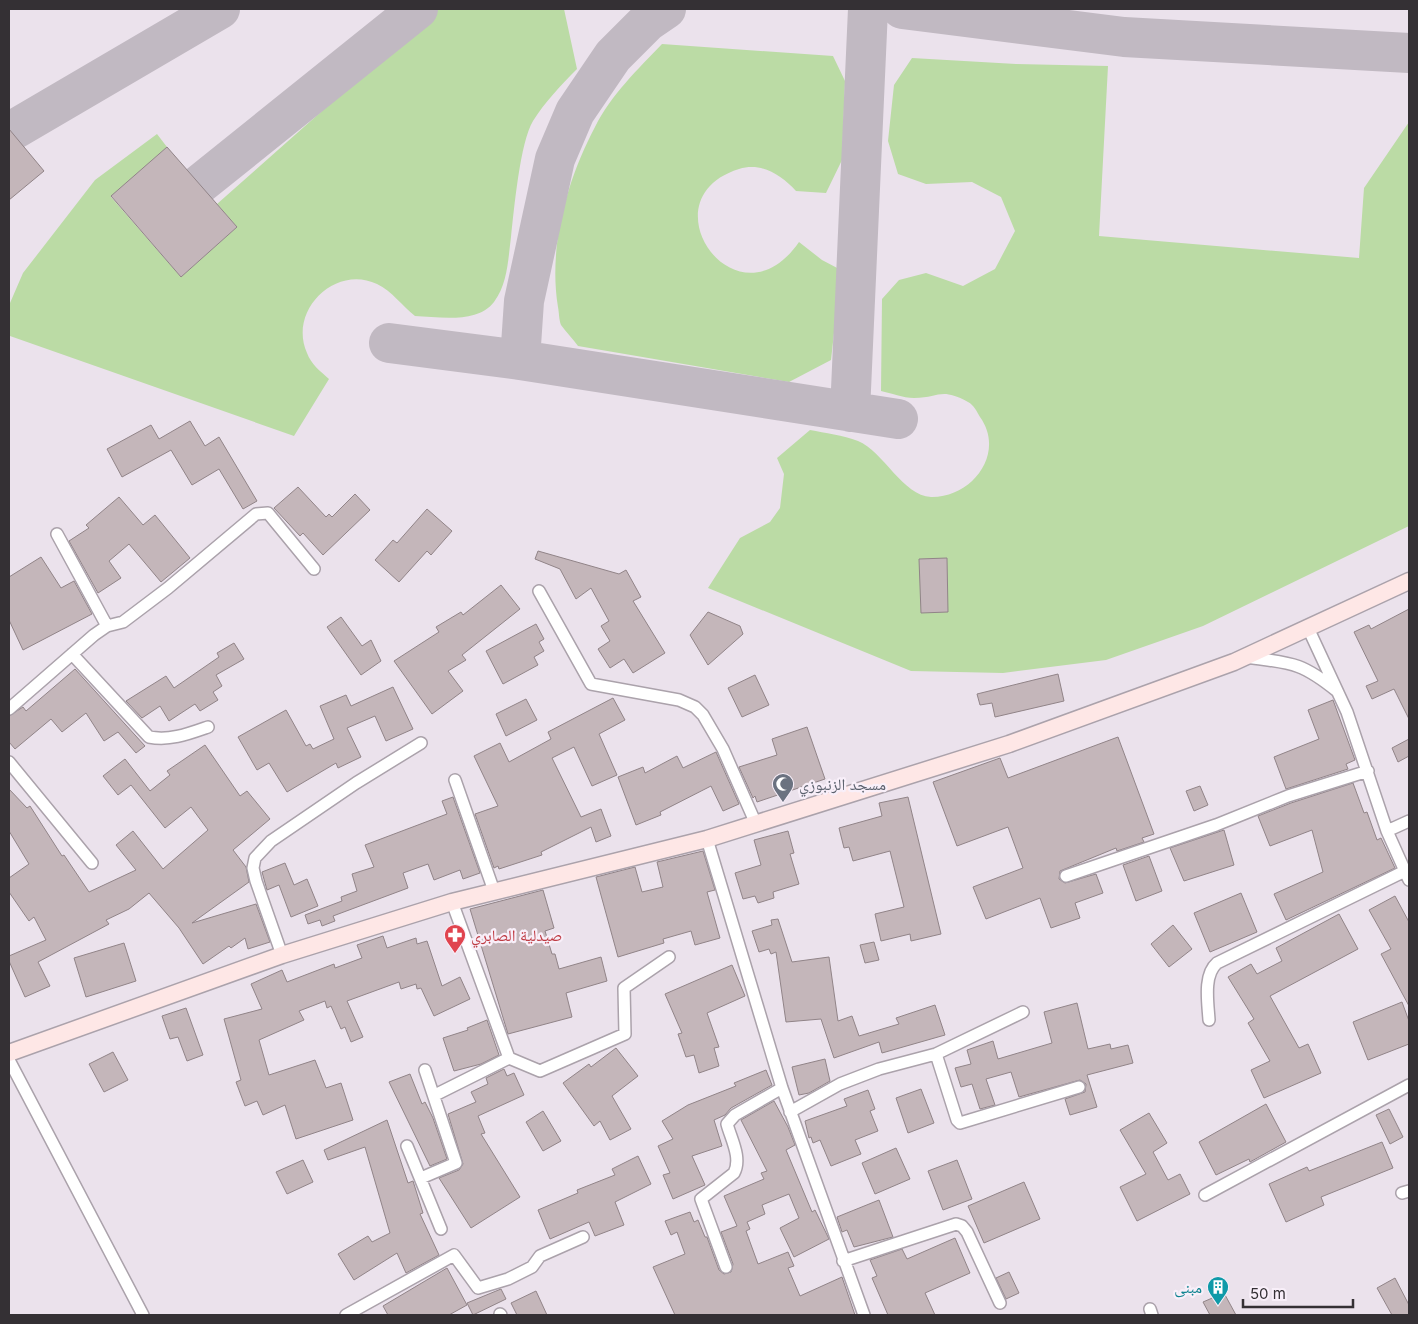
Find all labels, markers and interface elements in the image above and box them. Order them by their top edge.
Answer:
mosque icon: مسجد الزنبوزي [771,772,795,803]
place label: مسجد الزنبوزي [799,774,886,797]
pharmacy icon: صيدلية الصابري [443,923,467,954]
place label: صيدلية الصابري [471,925,562,948]
building icon: مبنى [1206,1275,1230,1306]
scale bar [1243,1276,1353,1308]
place label: مبنى [1174,1277,1202,1298]
text: 50 m [1250,1284,1286,1303]

